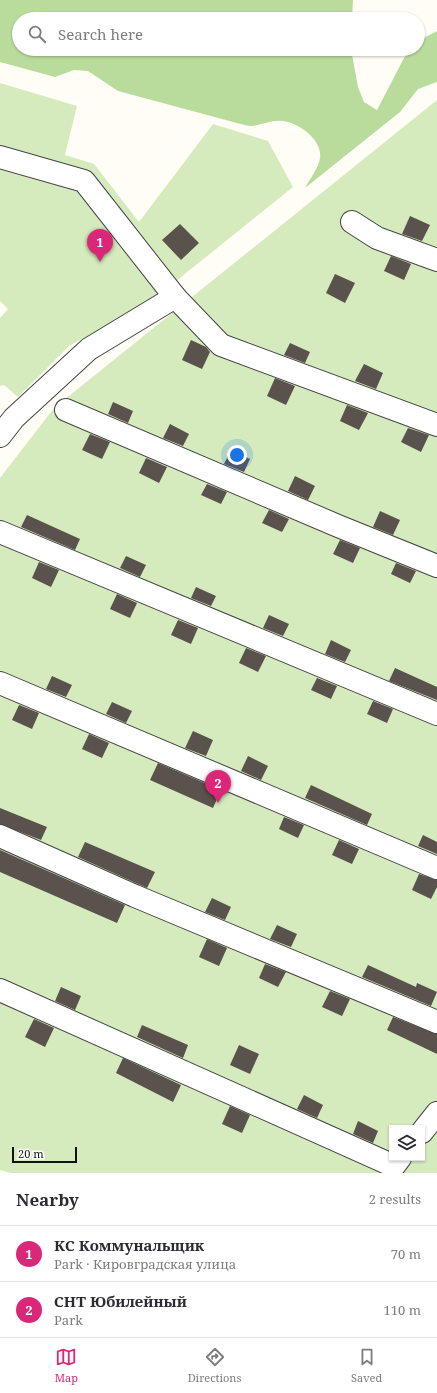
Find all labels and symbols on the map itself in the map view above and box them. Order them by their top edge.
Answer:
pin: 1 [87,229,113,262]
your location [227,445,247,465]
pin: 2 [205,770,231,803]
scale bar [12,1145,77,1164]

